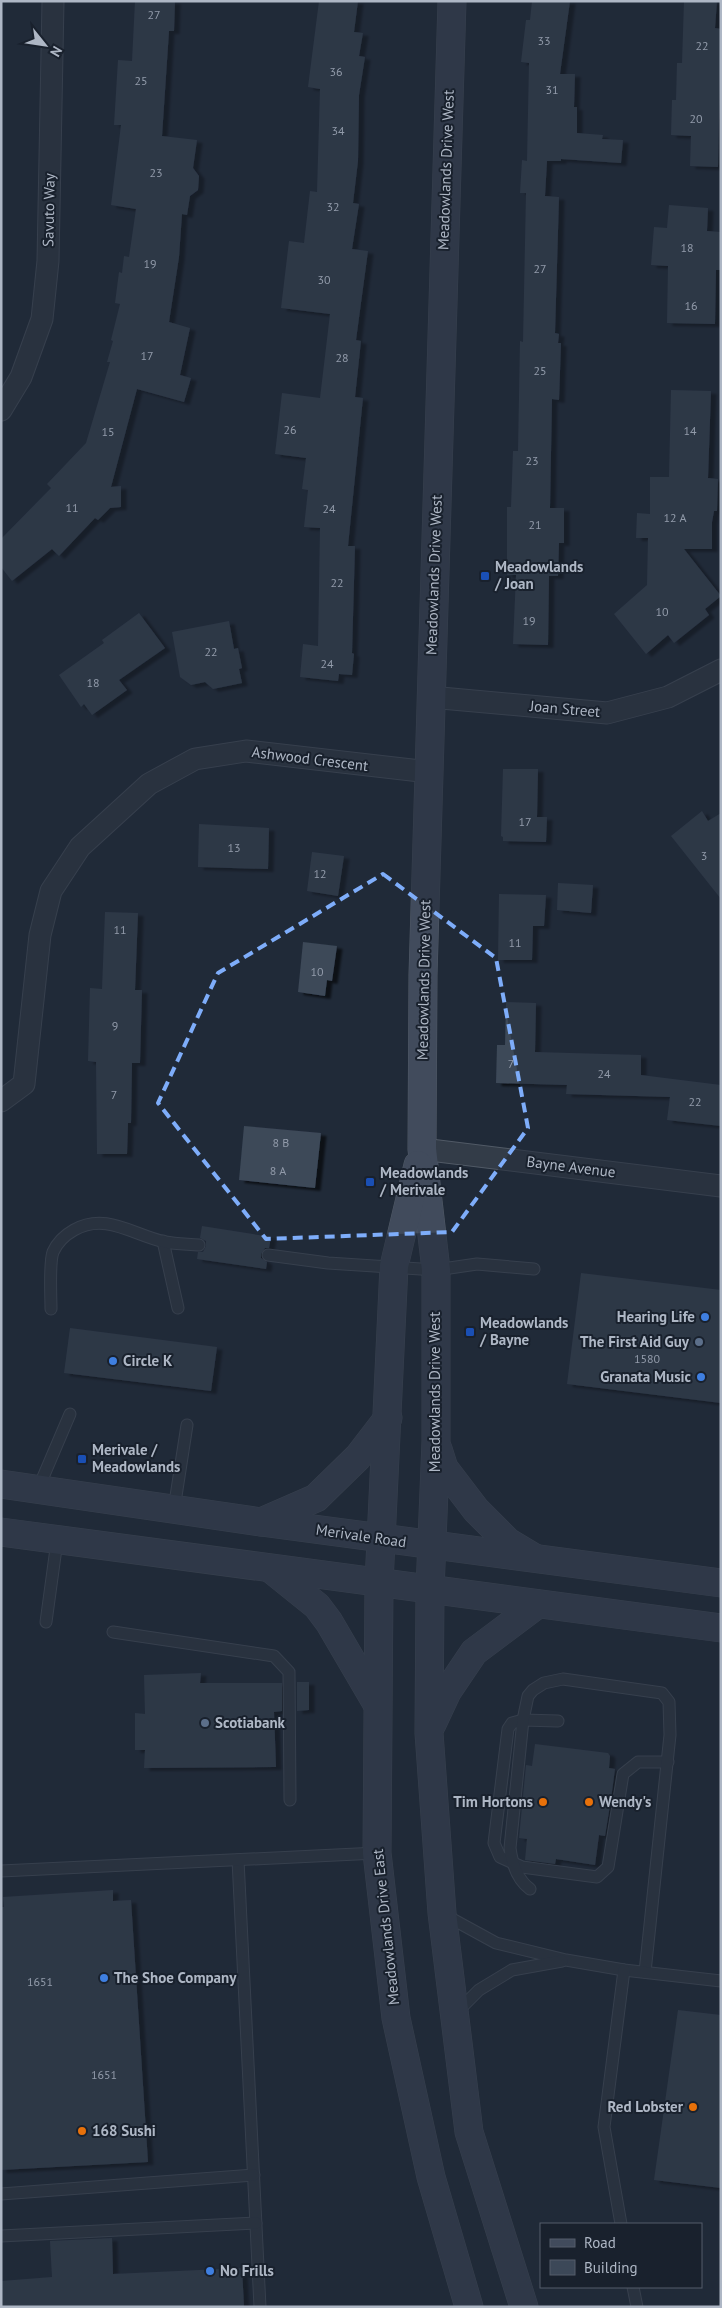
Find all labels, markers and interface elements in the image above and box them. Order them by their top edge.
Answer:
house number: 27 [147,7,161,22]
north arrow [20,20,70,70]
house number: 33 [537,33,551,48]
house number: 22 [695,38,709,53]
text: N [46,43,66,60]
house number: 36 [329,64,343,79]
house number: 25 [134,73,148,88]
house number: 31 [545,82,559,97]
street label: Meadowlands Drive West [433,89,458,250]
house number: 20 [689,111,703,126]
house number: 34 [331,123,345,138]
house number: 23 [149,165,163,180]
street label: Savuto Way [38,173,59,247]
house number: 32 [326,199,340,214]
house number: 18 [680,240,694,255]
house number: 19 [143,256,157,271]
house number: 27 [533,261,547,276]
house number: 30 [317,272,331,287]
house number: 16 [684,298,698,313]
house number: 17 [140,348,154,363]
house number: 28 [335,350,349,365]
house number: 25 [533,363,547,378]
house number: 26 [283,422,297,437]
house number: 14 [683,423,697,438]
house number: 15 [101,424,115,439]
house number: 23 [525,453,539,468]
street label: Meadowlands Drive West [421,494,446,655]
house number: 11 [65,500,79,515]
house number: 24 [322,501,336,516]
house number: 12 A [664,510,686,525]
house number: 21 [528,517,542,532]
place label: Meadowlands / Joan [494,557,583,593]
marker: Meadowlands / Joan [479,570,491,582]
house number: 22 [330,575,344,590]
house number: 10 [655,604,669,619]
house number: 19 [522,613,536,628]
house number: 22 [204,644,218,659]
house number: 24 [320,656,334,671]
house number: 18 [86,675,100,690]
street label: Joan Street [528,696,601,721]
street label: Ashwood Crescent [251,742,369,775]
house number: 17 [518,814,532,829]
house number: 13 [227,840,241,855]
house number: 3 [701,848,707,863]
house number: 12 [313,866,327,881]
street label: Meadowlands Drive West [413,900,434,1060]
house number: 11 [113,922,127,937]
house number: 11 [508,935,522,950]
house number: 10 [310,964,324,979]
house number: 9 [112,1018,118,1033]
house number: 7 [508,1056,514,1071]
house number: 24 [597,1066,611,1081]
house number: 7 [111,1087,117,1102]
house number: 22 [688,1094,702,1109]
house number: 8 B [273,1135,289,1150]
street label: Bayne Avenue [526,1152,617,1181]
house number: 8 A [270,1163,286,1178]
place label: Meadowlands / Merivale [379,1163,468,1199]
marker: Meadowlands / Merivale [364,1176,376,1188]
place label: Hearing Life [617,1307,695,1326]
marker: Hearing Life [699,1311,711,1323]
street label: Meadowlands Drive West [425,1312,444,1472]
place label: Meadowlands / Bayne [479,1313,568,1349]
marker: Meadowlands / Bayne [464,1326,476,1338]
place label: The First Aid Guy [580,1332,690,1351]
marker: The First Aid Guy [693,1336,705,1348]
place label: Circle K [123,1351,173,1370]
house number: 1580 [634,1351,661,1366]
marker: Circle K [107,1355,119,1367]
place label: Granata Music [600,1367,692,1386]
marker: Granata Music [695,1371,707,1383]
place label: Merivale / Meadowlands [92,1440,180,1476]
marker: Merivale / Meadowlands [76,1453,88,1465]
street label: Merivale Road [315,1520,407,1551]
place label: Scotiabank [215,1713,286,1732]
marker: Scotiabank [199,1717,211,1729]
place label: Tim Hortons [453,1792,533,1811]
place label: Wendy's [599,1792,651,1811]
marker: Tim Hortons [537,1796,549,1808]
marker: Wendy's [583,1796,595,1808]
street label: Meadowlands Drive East [368,1848,403,2006]
place label: The Shoe Company [114,1968,237,1987]
marker: The Shoe Company [98,1972,110,1984]
house number: 1651 [27,1974,53,1989]
house number: 1651 [91,2067,117,2082]
place label: Red Lobster [608,2097,684,2116]
marker: Red Lobster [687,2101,699,2113]
place label: 168 Sushi [92,2121,156,2140]
marker: 168 Sushi [76,2125,88,2137]
legend [540,2223,702,2288]
text: Road [584,2233,616,2252]
text: Building [584,2258,638,2277]
place label: No Frills [220,2261,274,2280]
marker: No Frills [204,2265,216,2277]

